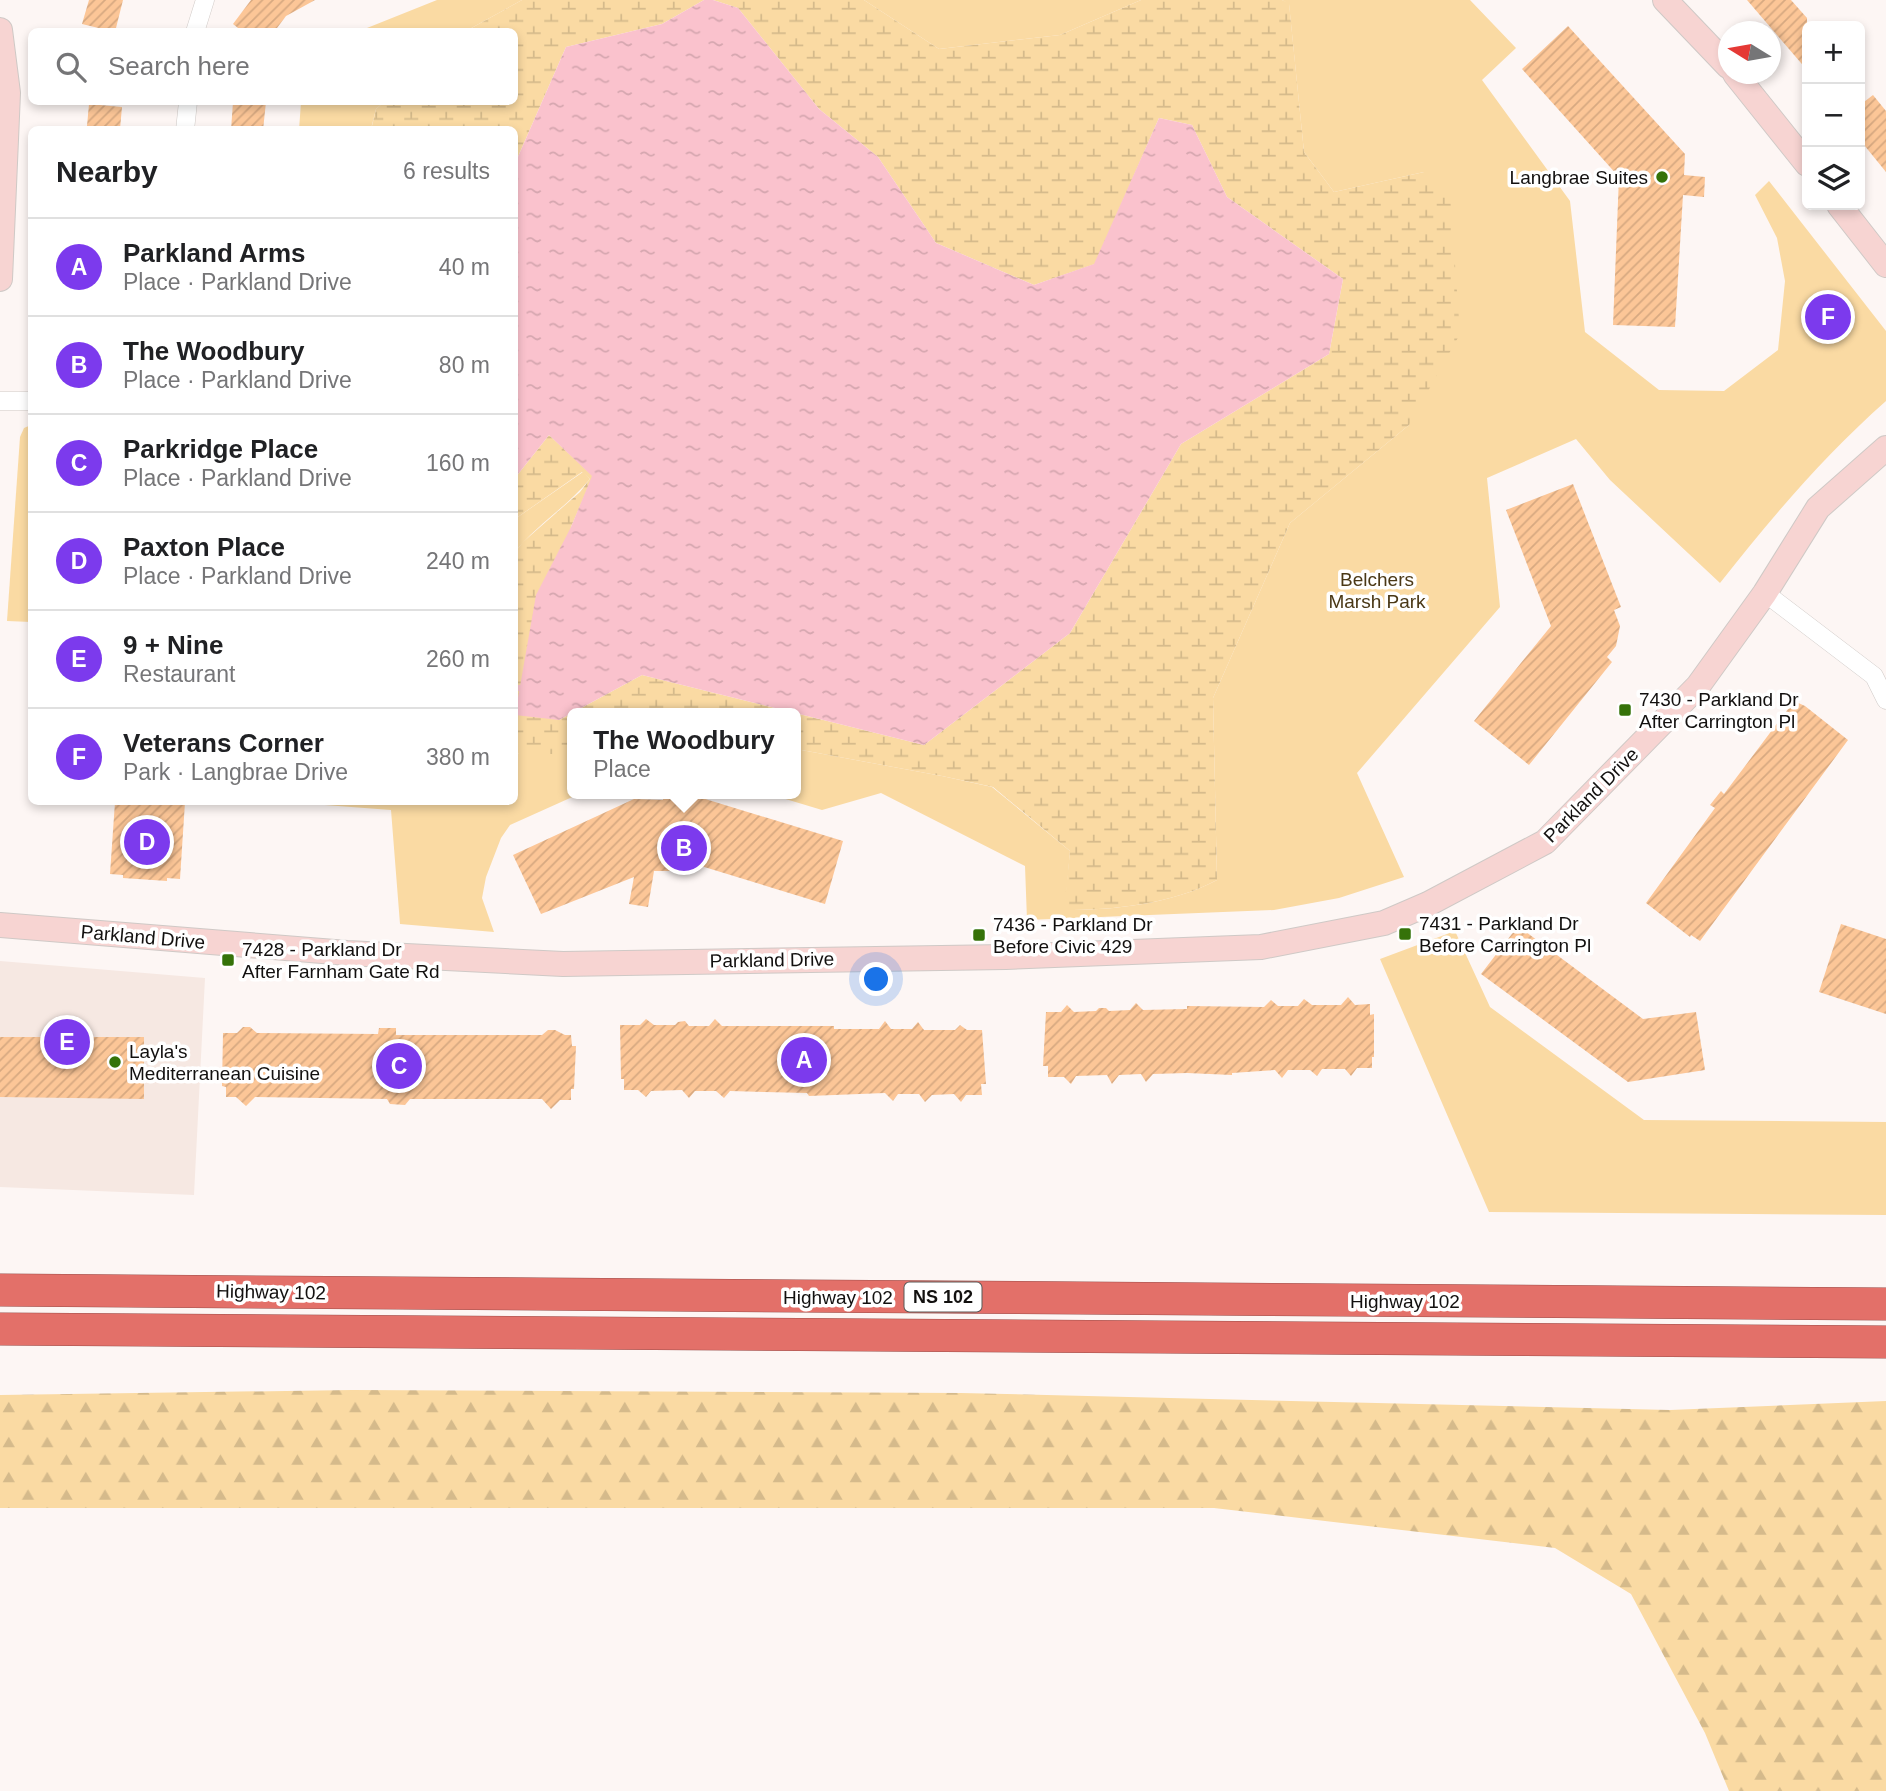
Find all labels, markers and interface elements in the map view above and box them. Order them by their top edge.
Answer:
north arrow [1718,21,1781,84]
map controls [1802,21,1865,210]
button: + [1802,21,1865,84]
search box [28,28,518,105]
icon: search [52,48,90,86]
text: Search here [108,51,250,81]
button: − [1802,84,1865,147]
button: layers [1802,147,1865,210]
text: Nearby [56,155,158,188]
text: 6 results [403,158,490,184]
place label: Langbrae Suites [1510,167,1648,188]
marker: Langbrae Suites [1654,169,1670,185]
text: Parkland Arms [123,238,306,268]
text: A [71,254,87,280]
text: 40 m [439,254,490,280]
text: Place · Parkland Drive [123,269,352,295]
pin: F [1805,291,1851,343]
text: The Woodbury [123,336,305,366]
text: B [71,352,87,378]
text: 80 m [439,352,490,378]
text: Place · Parkland Drive [123,367,352,393]
text: Parkridge Place [123,434,318,464]
text: C [71,450,87,476]
text: 160 m [426,450,490,476]
text: Place · Parkland Drive [123,465,352,491]
text: Paxton Place [123,532,285,562]
text: D [71,548,87,574]
text: 240 m [426,548,490,574]
text: Place · Parkland Drive [123,563,352,589]
park label: Belchers Marsh Park [1328,569,1426,612]
text: 9 + Nine [123,630,223,660]
text: E [71,646,87,672]
text: 260 m [426,646,490,672]
text: Restaurant [123,661,236,687]
place label: 7430 - Parkland Dr After Carrington Pl [1639,689,1799,732]
marker: 7430 - Parkland Dr After Carrington Pl [1617,702,1633,718]
popup [567,708,801,799]
text: The Woodbury [593,725,775,755]
text: Veterans Corner [123,728,324,758]
text: F [72,744,86,770]
text: 380 m [426,744,490,770]
street label: Parkland Drive [1540,744,1642,846]
text: Place [593,756,651,782]
text: Park · Langbrae Drive [123,759,348,785]
pin: D [124,816,170,868]
pin: B [661,822,707,874]
place label: 7431 - Parkland Dr Before Carrington Pl [1419,913,1591,956]
place label: 7436 - Parkland Dr Before Civic 429 [993,914,1153,957]
street label: Parkland Drive [80,921,206,953]
marker: 7431 - Parkland Dr Before Carrington Pl [1397,926,1413,942]
marker: 7436 - Parkland Dr Before Civic 429 [971,927,987,943]
place label: 7428 - Parkland Dr After Farnham Gate Rd [242,939,439,982]
street label: Parkland Drive [710,948,834,972]
marker: 7428 - Parkland Dr After Farnham Gate Rd [220,952,236,968]
your location [859,962,893,996]
pin: E [44,1016,90,1068]
pin: A [781,1034,827,1086]
pin: C [376,1040,422,1092]
place label: Layla's Mediterranean Cuisine [129,1041,320,1084]
marker: Layla's Mediterranean Cuisine [107,1054,123,1070]
street label: Highway 102 [216,1281,326,1303]
road number: NS 102 [904,1282,982,1312]
street label: Highway 102 [783,1287,893,1308]
street label: Highway 102 [1350,1291,1460,1312]

